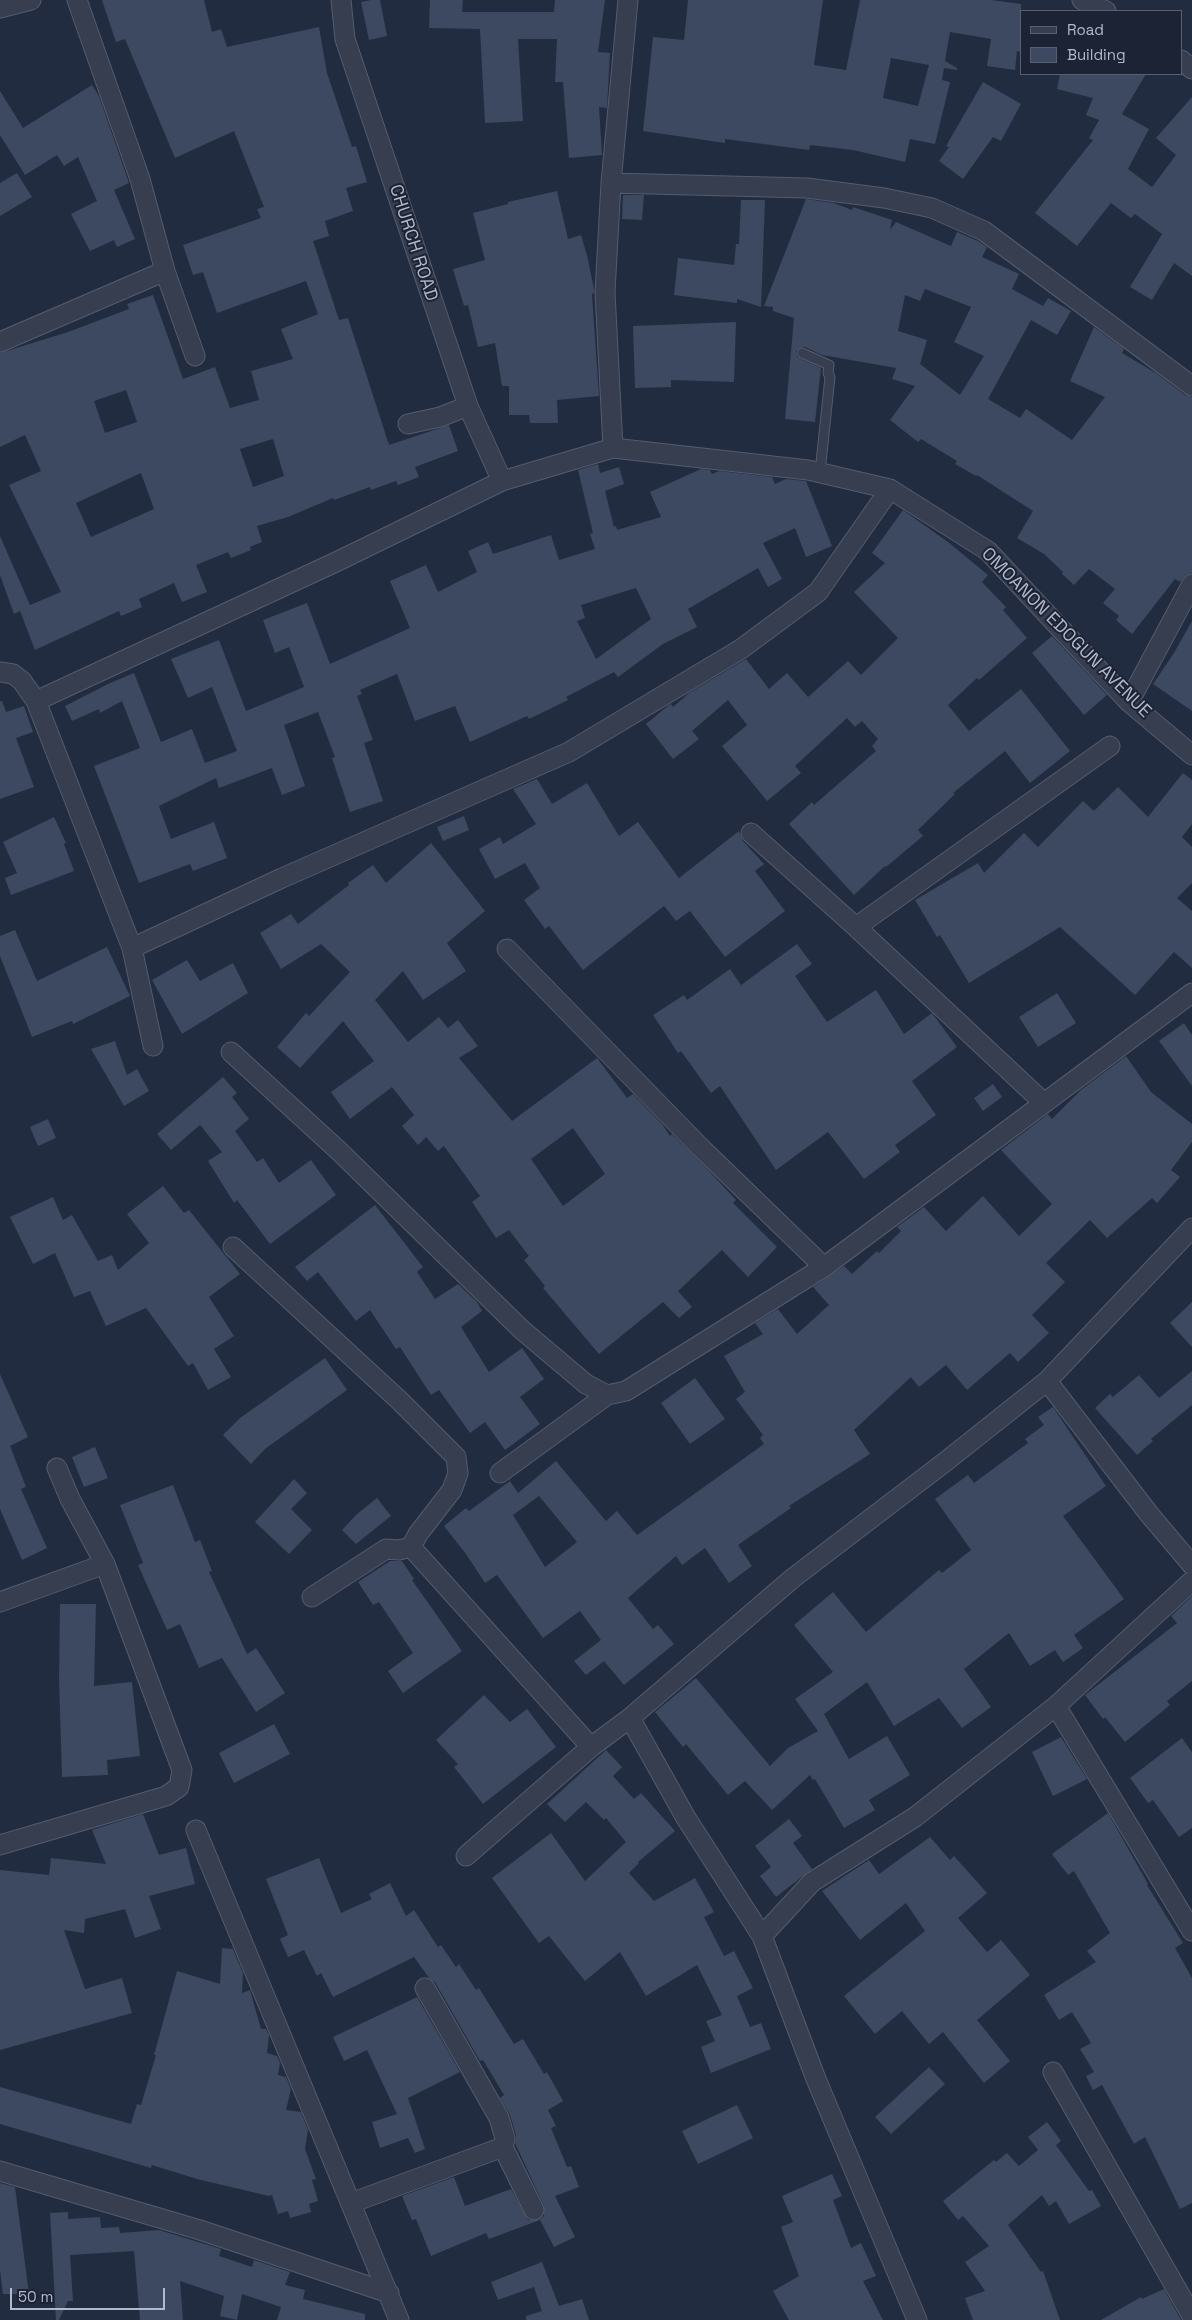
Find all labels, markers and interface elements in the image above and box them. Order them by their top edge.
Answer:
legend [1020,10,1182,75]
text: Road [1067,20,1104,39]
text: Building [1067,45,1126,64]
street label: CHURCH ROAD [384,182,442,304]
street label: OMOANON EDOGUN AVENUE [976,543,1156,723]
scale bar [12,2278,168,2310]
text: 50 m [18,2287,53,2306]

